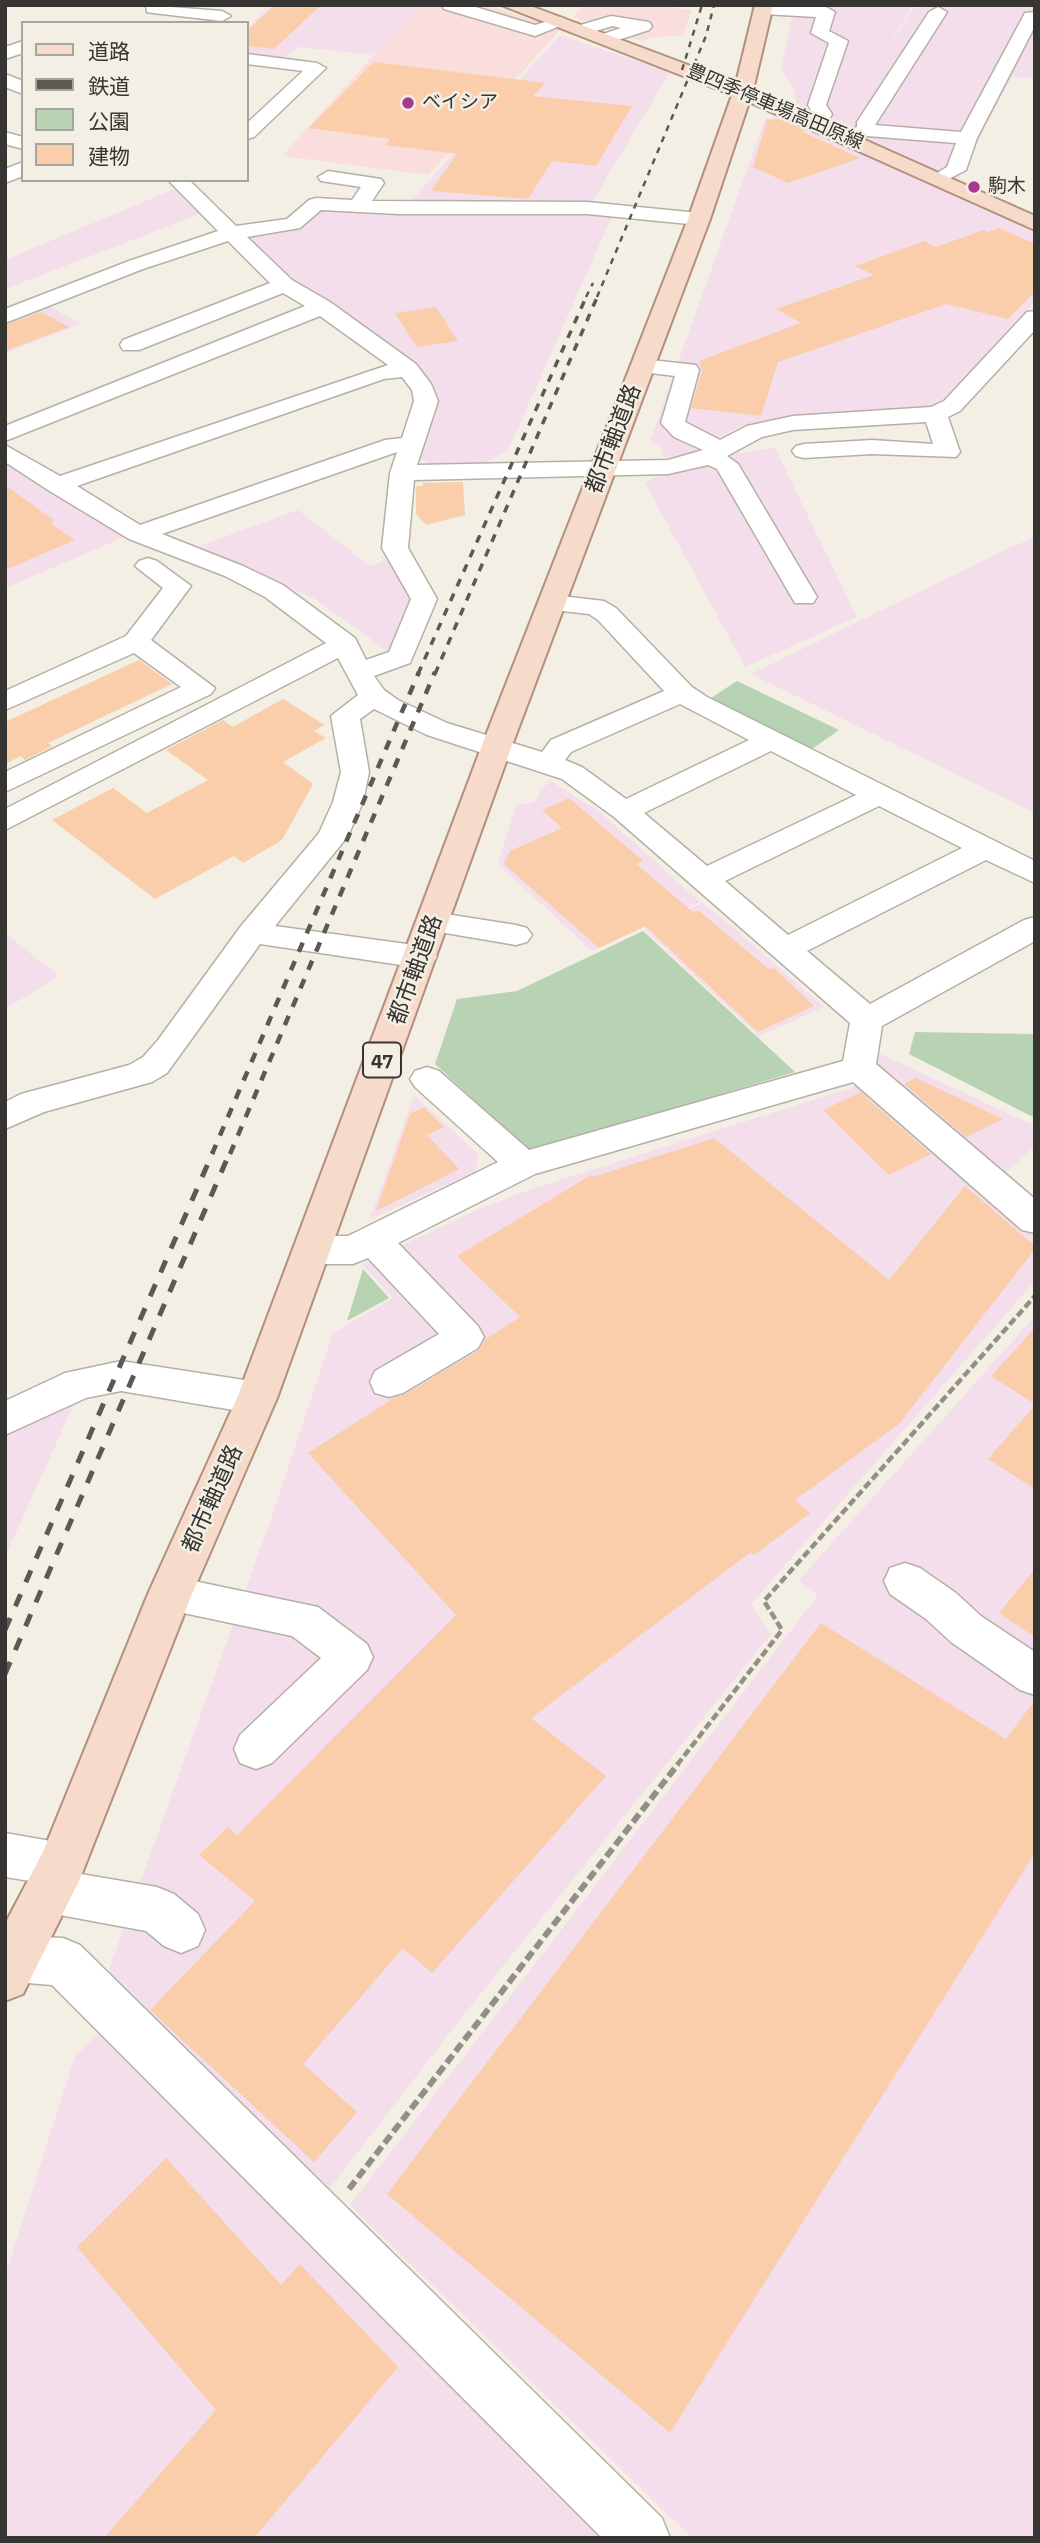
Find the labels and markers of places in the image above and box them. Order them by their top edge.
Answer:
place label: ベイシア [422,92,498,114]
marker: ベイシア [400,95,416,111]
place label: 駒木 [988,176,1026,198]
marker: 駒木 [966,179,982,195]

